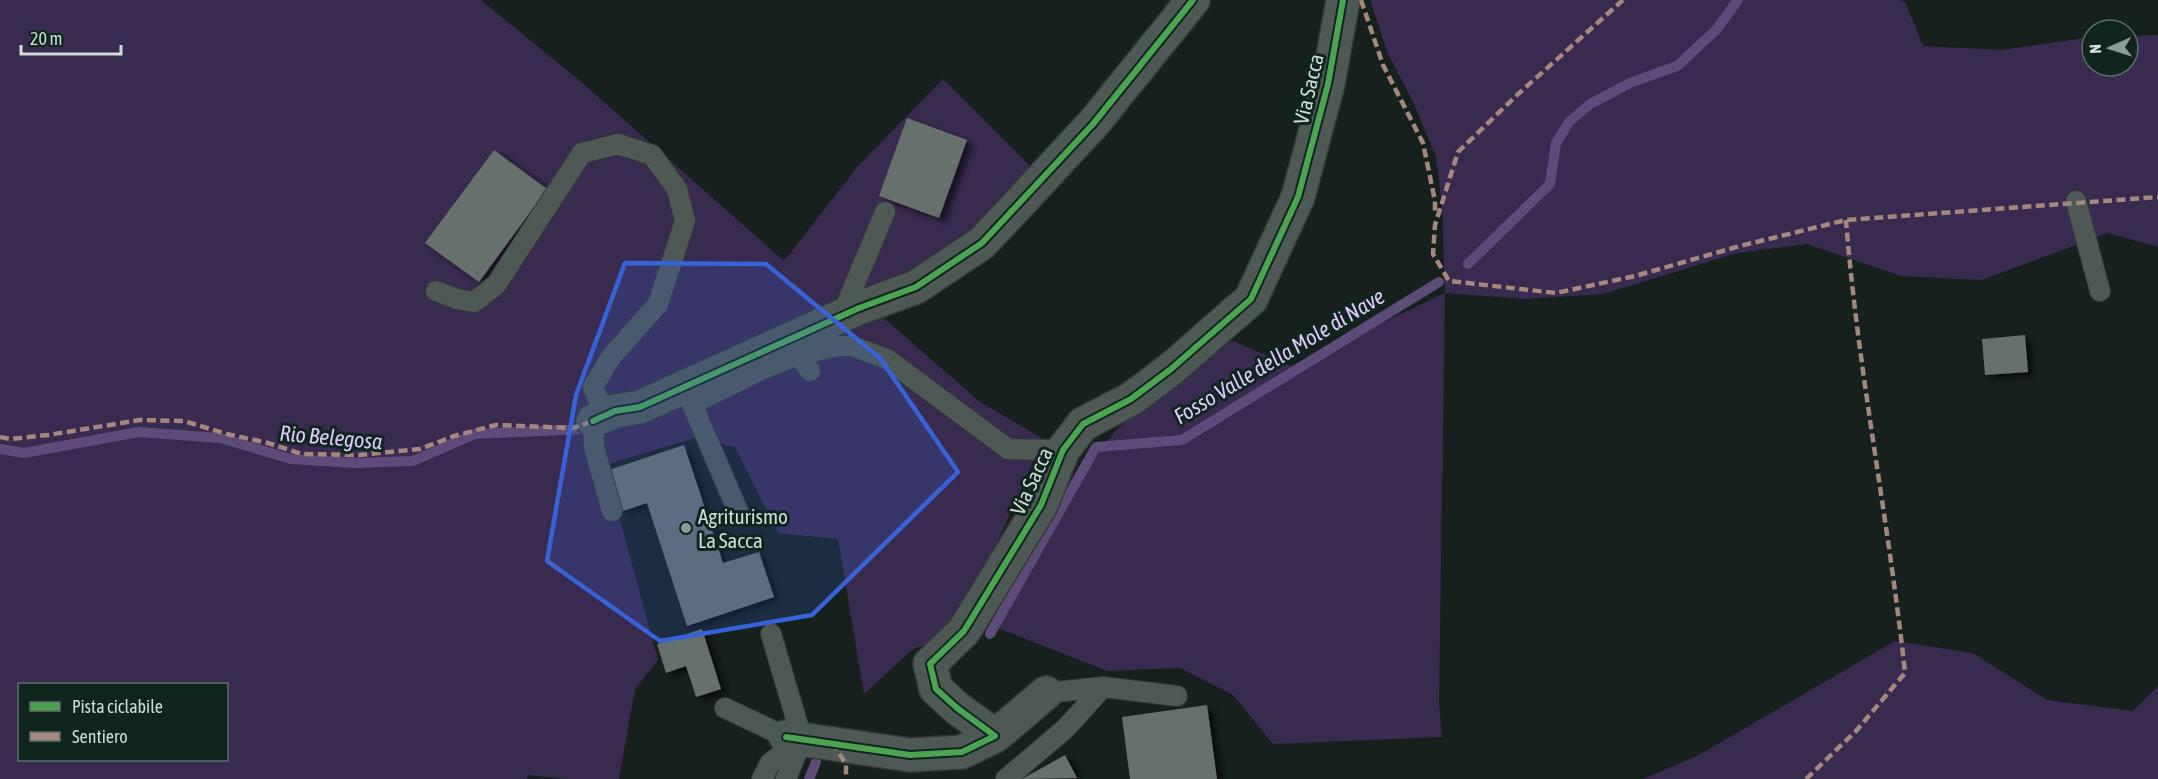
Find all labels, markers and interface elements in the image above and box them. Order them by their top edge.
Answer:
scale bar [21,18,122,56]
north arrow [2080,18,2140,78]
text: 20 m [30,28,62,49]
text: N [2086,44,2104,54]
street label: Via Sacca [1288,51,1328,127]
water label: Fosso Valle della Mole di Nave [1169,283,1389,429]
water label: Rio Belegosa [278,420,384,454]
street label: Via Sacca [1005,443,1057,519]
place label: Agriturismo La Sacca [698,504,788,552]
marker: Agriturismo La Sacca [679,521,693,535]
legend [18,683,228,761]
text: Pista ciclabile [72,696,163,717]
text: Sentiero [72,726,128,747]

